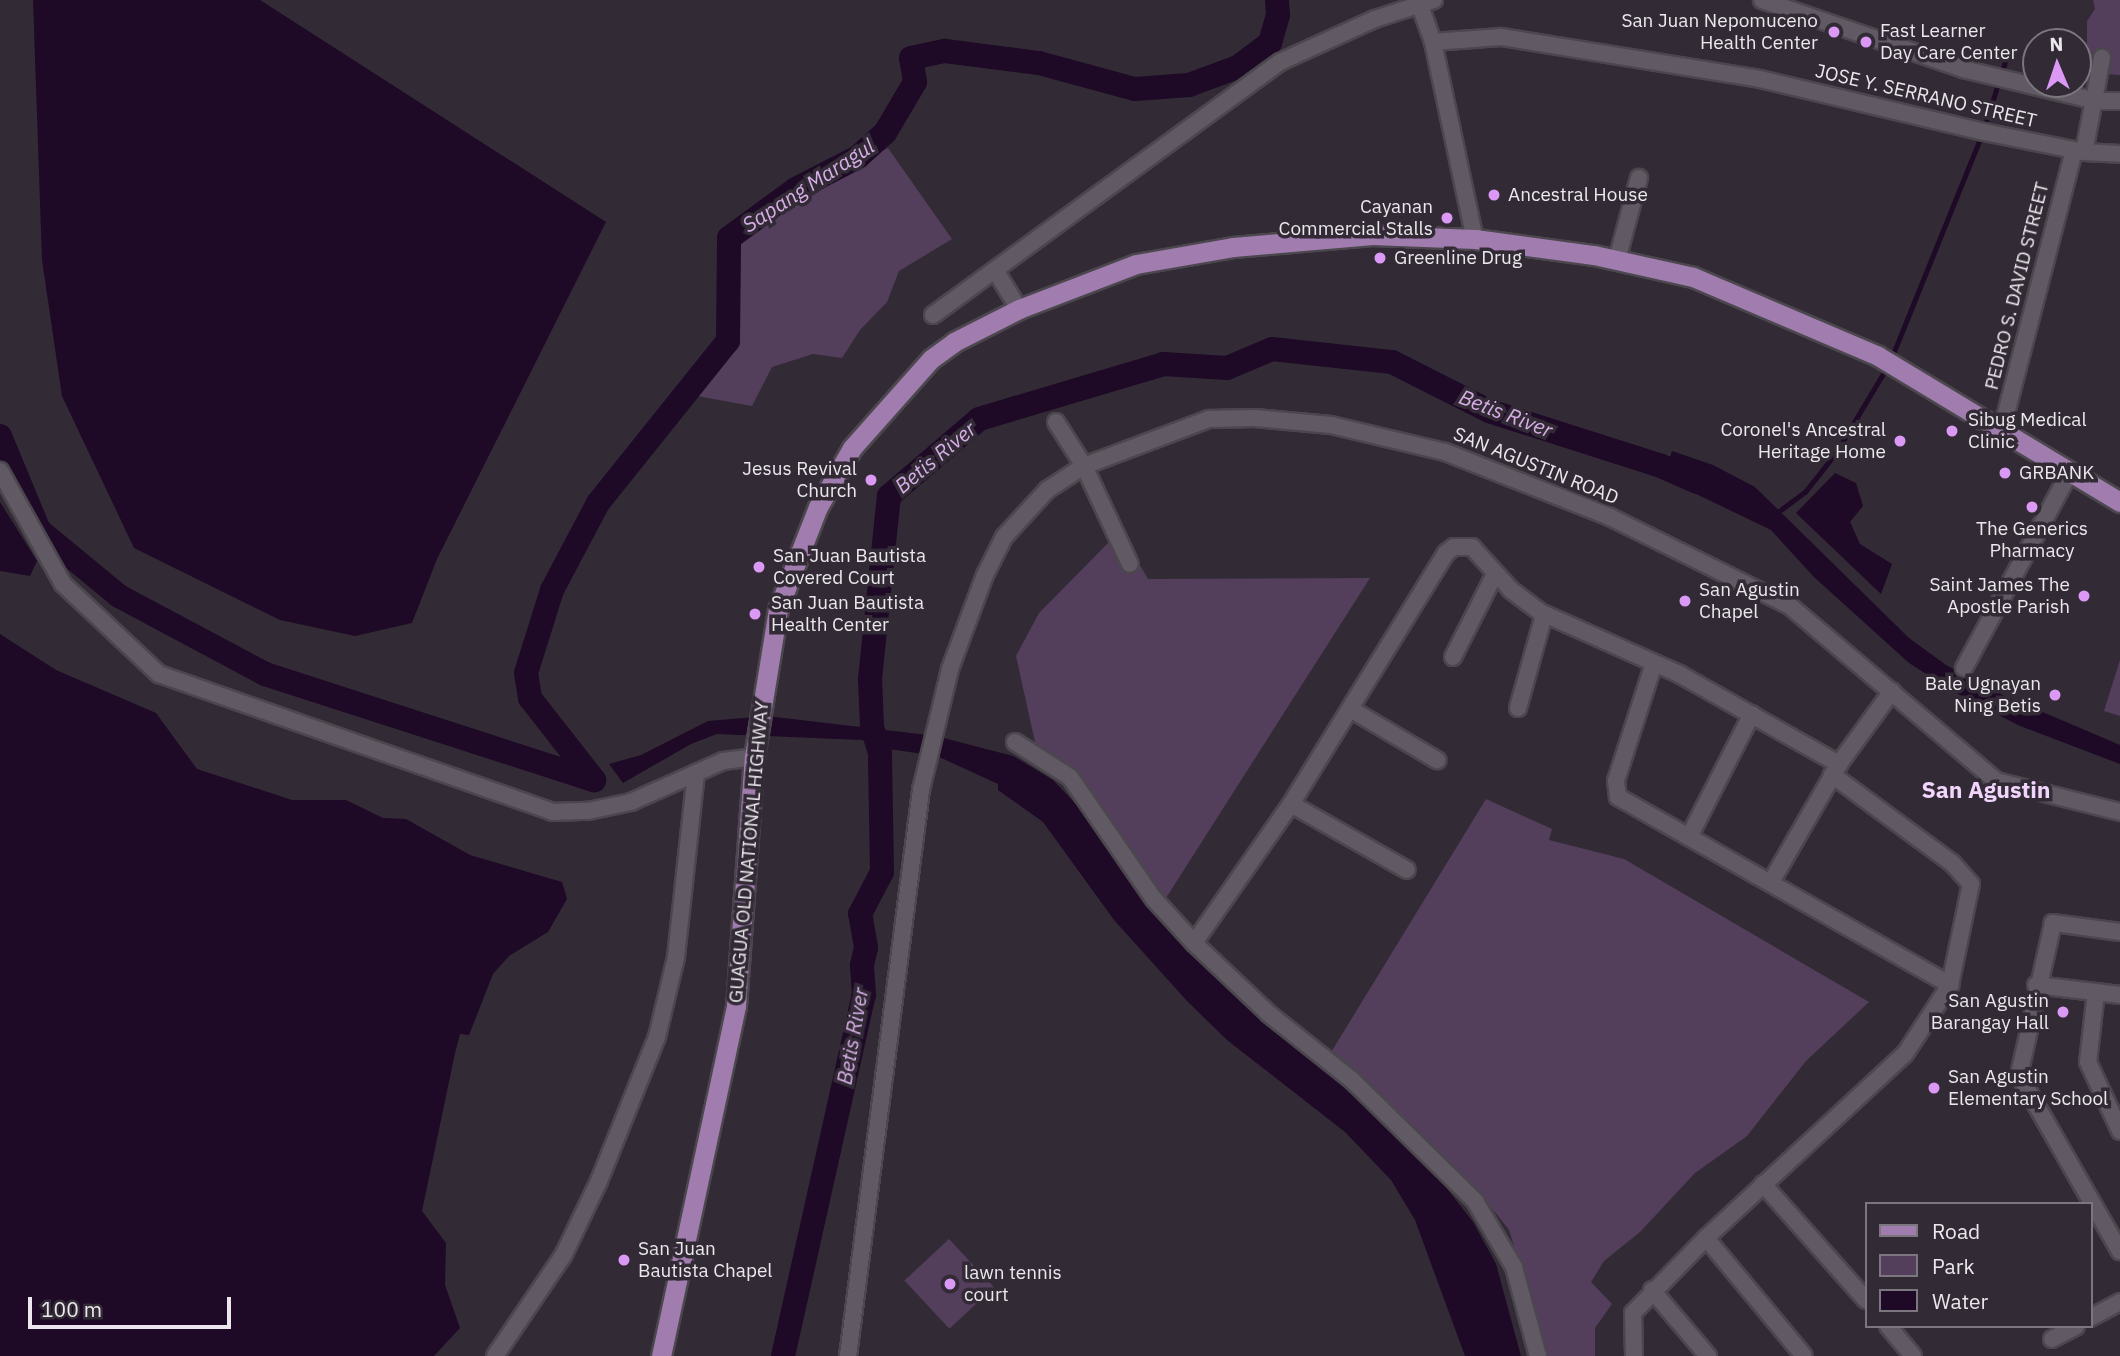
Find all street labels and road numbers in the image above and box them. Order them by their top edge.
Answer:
street label: JOSE Y. SERRANO STREET [1813,59,2039,133]
street label: PEDRO S. DAVID STREET [1980,180,2054,392]
street label: SAN AGUSTIN ROAD [1450,422,1622,510]
street label: GUAGUA OLD NATIONAL HIGHWAY [724,700,774,1004]

